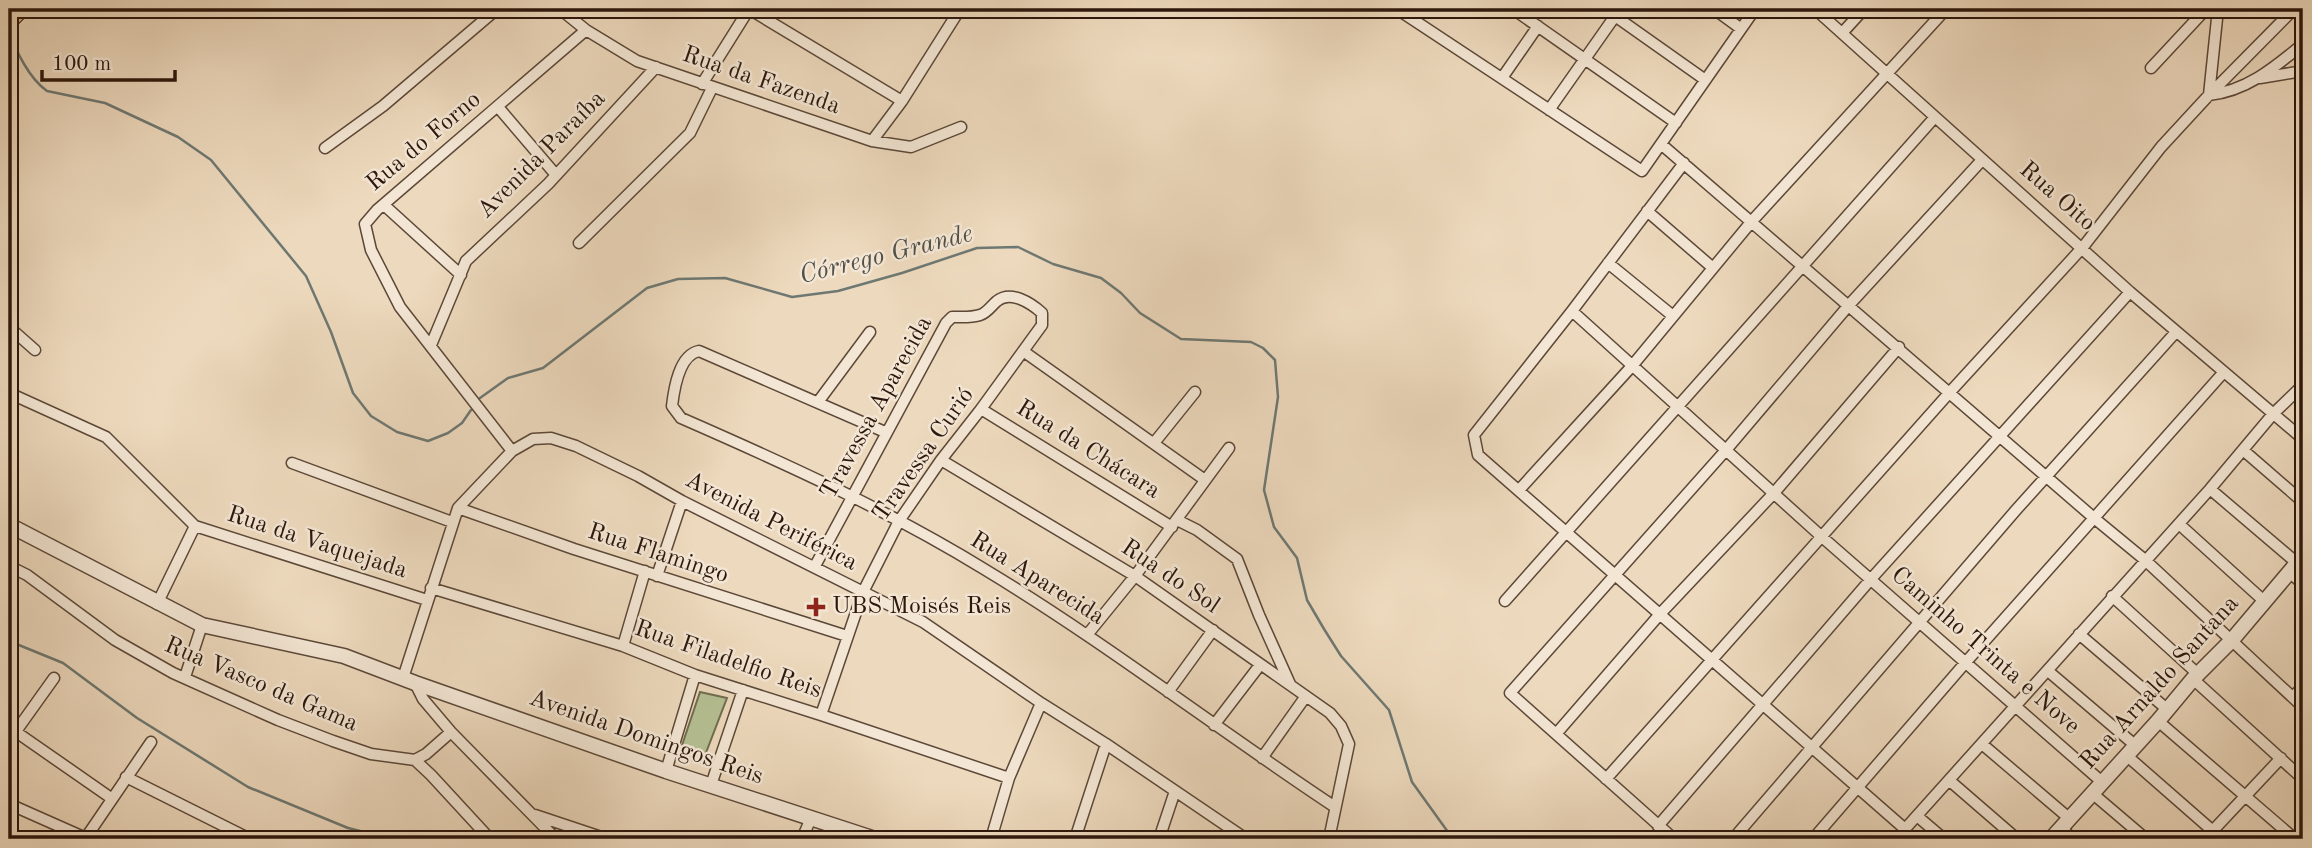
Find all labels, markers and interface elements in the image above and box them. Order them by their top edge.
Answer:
scale bar [42,38,175,82]
street label: Rua da Fazenda [679,43,843,119]
text: 100 m [52,54,111,75]
street label: Avenida Paraíba [474,87,610,223]
street label: Rua do Forno [362,88,486,196]
street label: Rua Oito [2014,158,2100,236]
water label: Córrego Grande [797,221,975,289]
street label: Travessa Aparecida [817,312,937,503]
street label: Travessa Curió [869,384,979,526]
street label: Rua da Chácara [1012,396,1164,504]
street label: Avenida Periférica [681,468,861,576]
street label: Rua da Vaquejada [224,503,410,583]
street label: Rua Flamingo [585,520,731,588]
street label: Rua Aparecida [966,528,1109,630]
street label: Rua do Sol [1116,535,1224,619]
street label: Caminho Trinta e Nove [1886,563,2084,739]
street label: Rua Arnaldo Santana [2076,592,2244,774]
place label: UBS Moisés Reis [832,595,1011,619]
marker: UBS Moisés Reis [806,597,826,617]
street label: Rua Filadelfio Reis [631,617,825,703]
street label: Rua Vasco da Gama [161,633,361,737]
street label: Avenida Domingos Reis [526,687,766,789]

